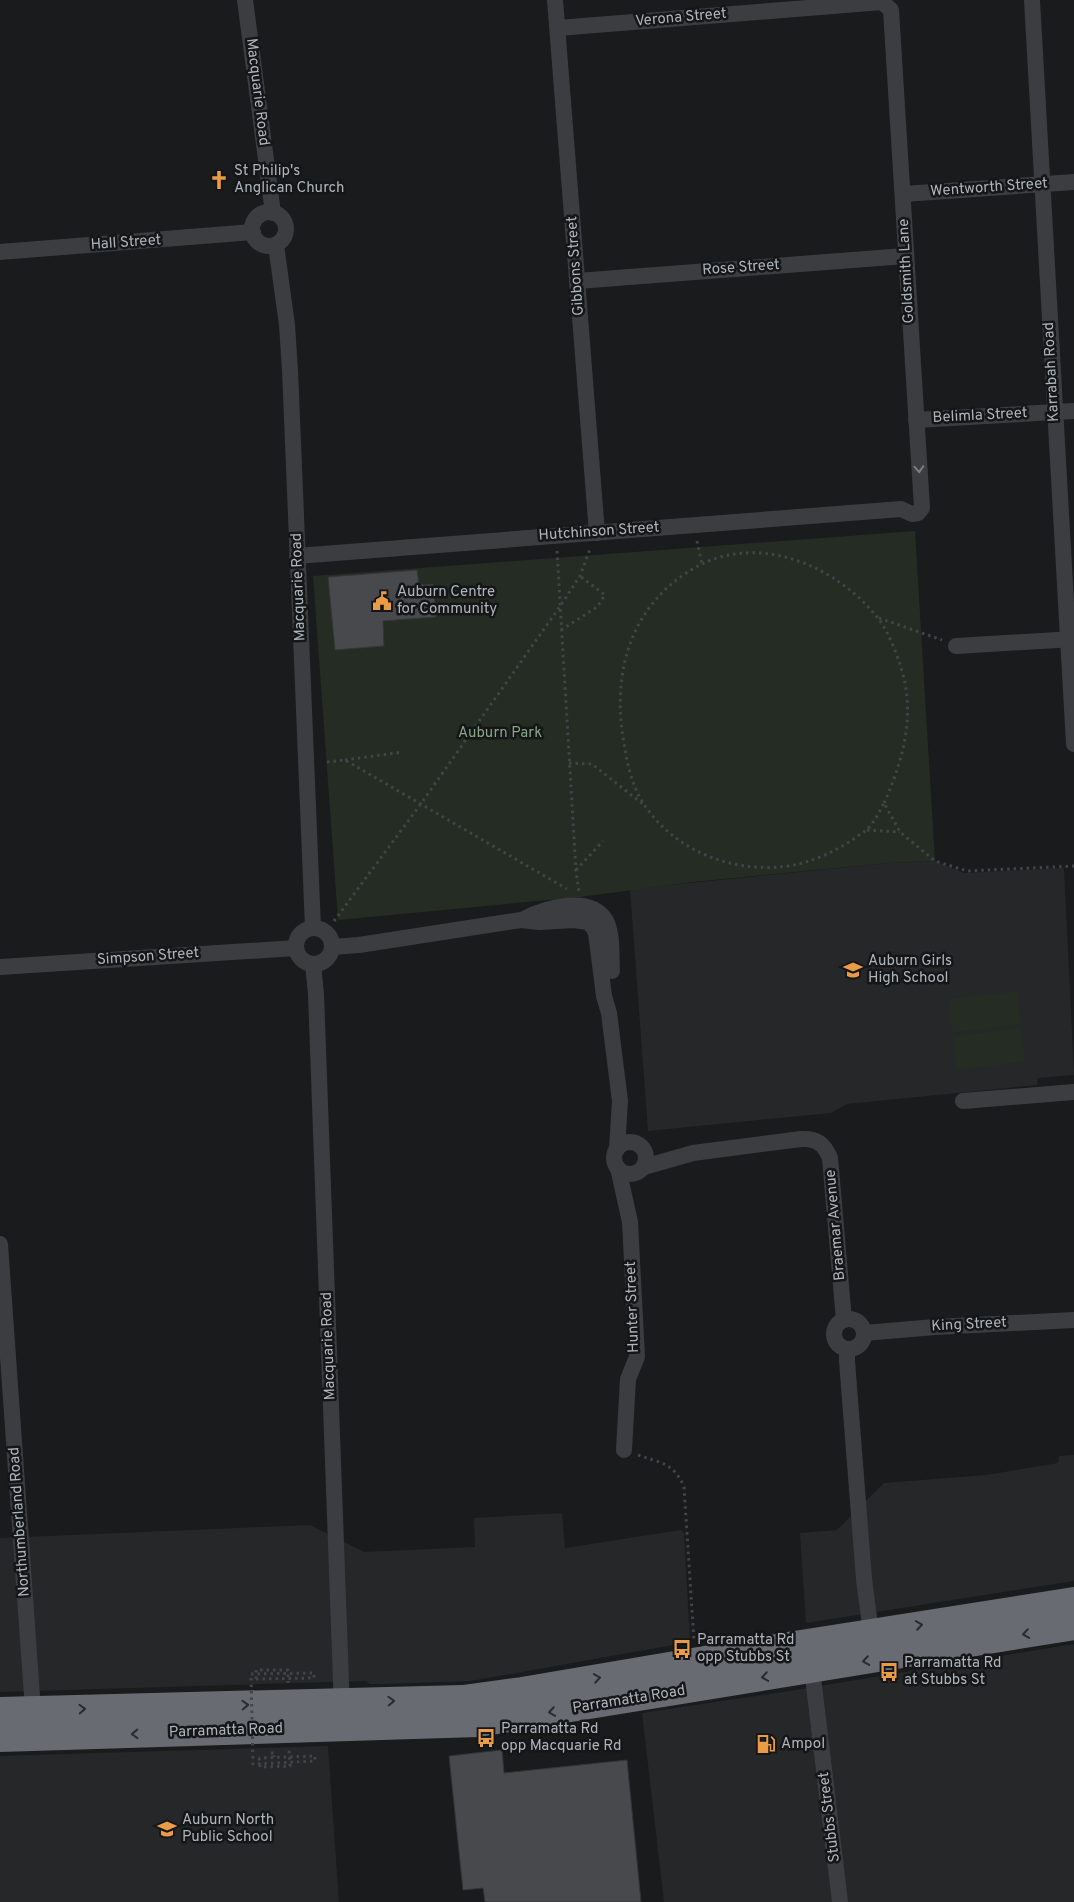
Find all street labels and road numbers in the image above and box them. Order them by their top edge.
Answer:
street label: Verona Street [635,5,727,31]
street label: Macquarie Road [241,37,273,147]
street label: Wentworth Street [930,174,1048,202]
street label: Gibbons Street [563,216,589,316]
street label: Goldsmith Lane [895,218,919,324]
street label: Hall Street [90,231,162,255]
street label: Rose Street [702,256,780,280]
street label: Karrabah Road [1040,321,1064,423]
street label: Belimla Street [932,404,1028,428]
street label: Hutchinson Street [538,518,660,546]
street label: Macquarie Road [288,533,310,641]
street label: Simpson Street [96,944,200,970]
street label: Braemar Avenue [822,1169,850,1281]
street label: Hunter Street [622,1261,644,1353]
street label: Macquarie Road [318,1292,340,1400]
street label: King Street [931,1314,1007,1336]
street label: Northumberland Road [5,1446,35,1598]
street label: Parramatta Road [571,1682,687,1718]
street label: Parramatta Road [169,1720,283,1742]
street label: Stubbs Street [815,1771,845,1863]

